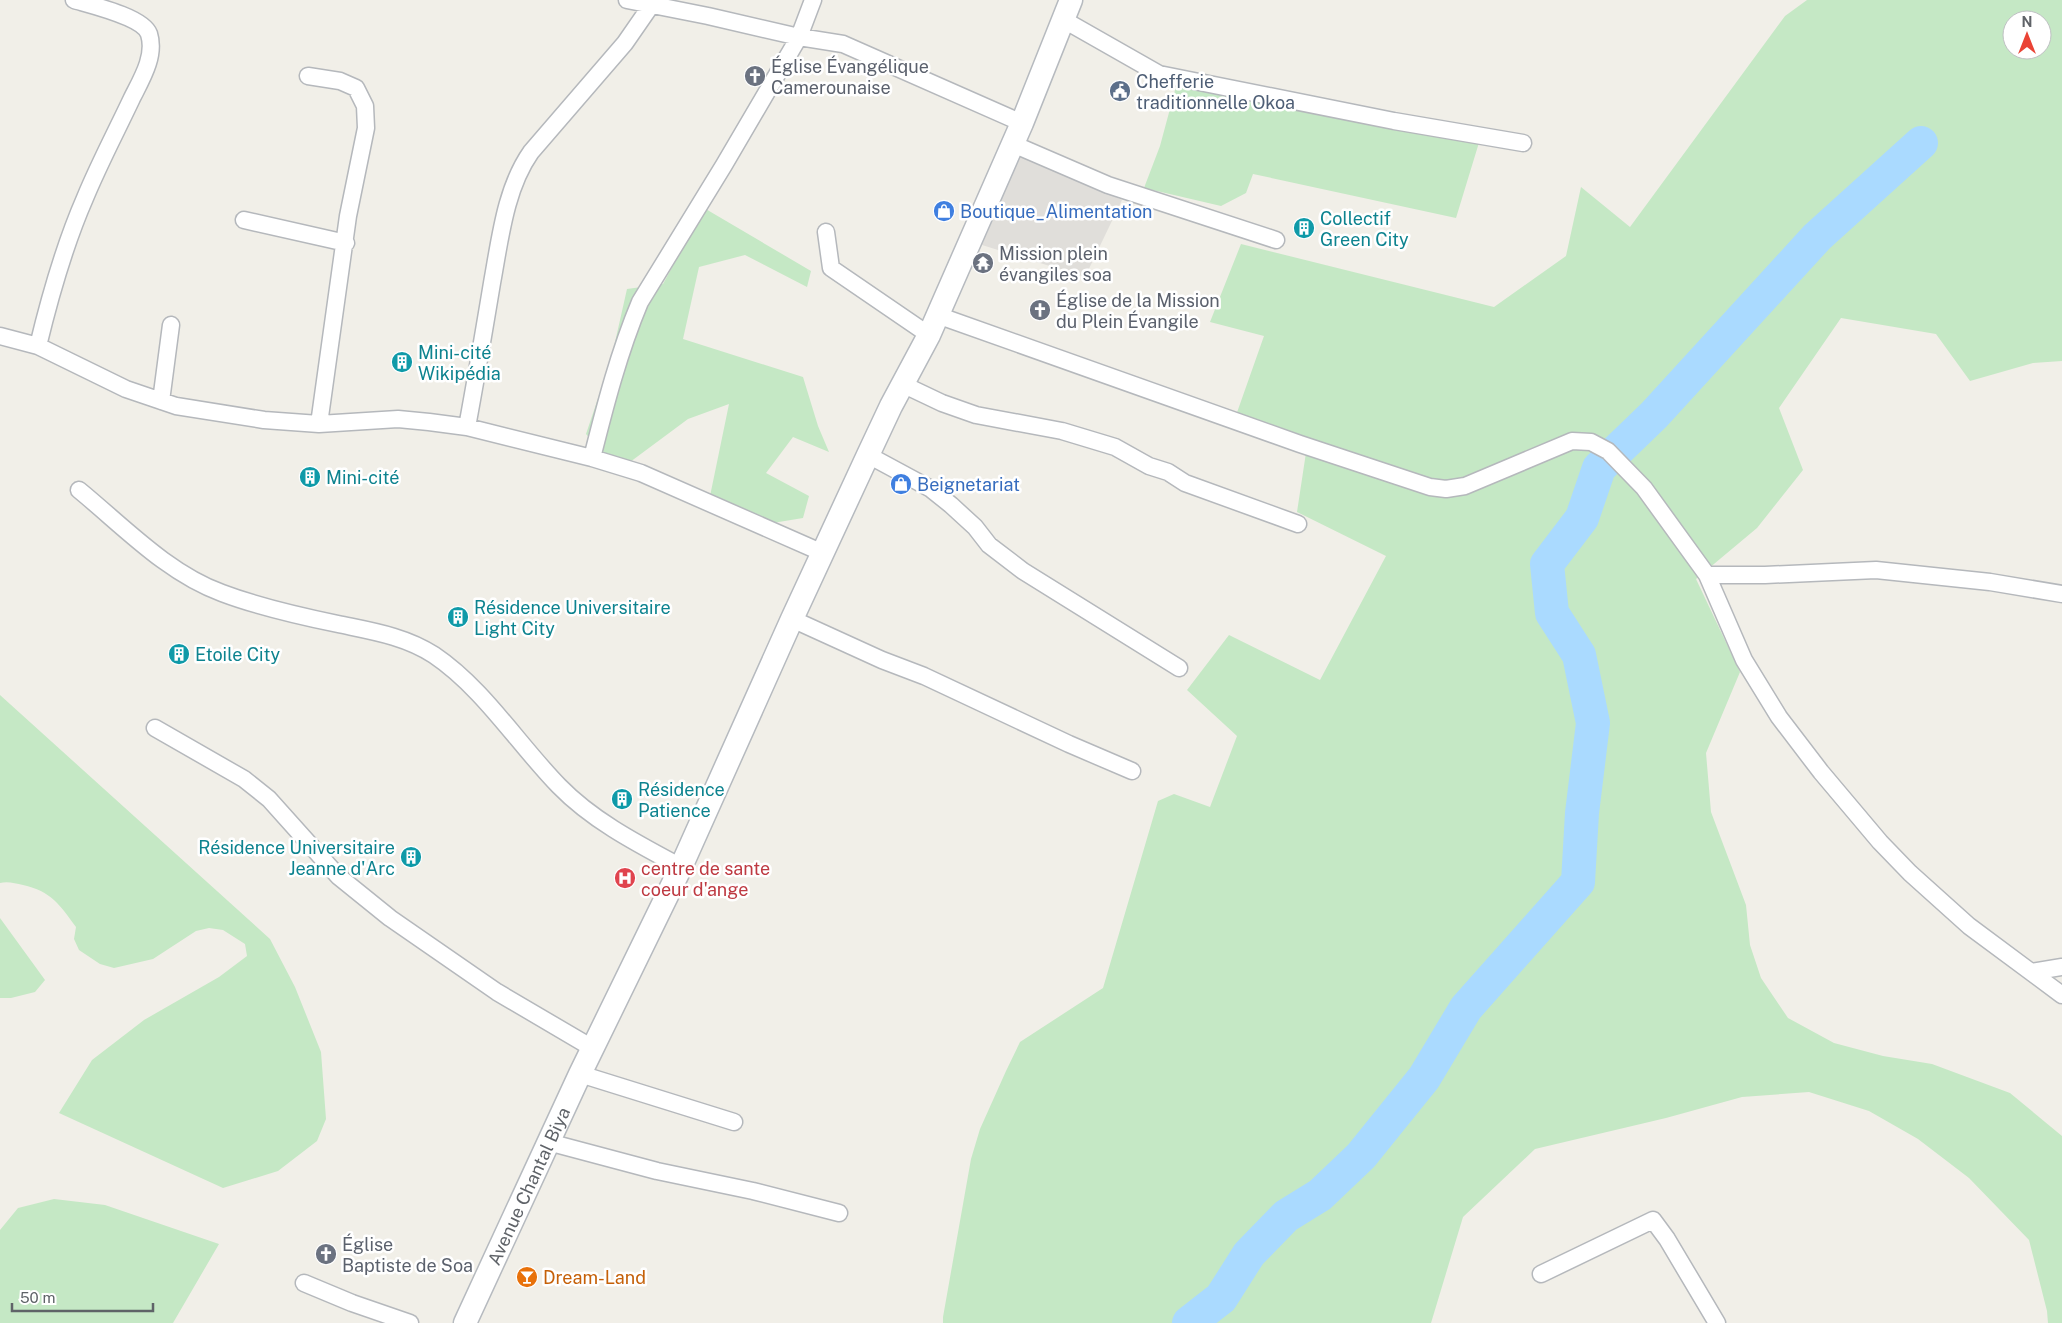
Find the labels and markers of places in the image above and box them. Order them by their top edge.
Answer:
place label: Église Évangélique Camerounaise [771,55,929,98]
church icon: Église Évangélique Camerounaise [743,64,767,88]
place label: Chefferie traditionnelle Okoa [1136,71,1295,113]
public building icon: Chefferie traditionnelle Okoa [1108,79,1132,103]
shop icon: Boutique_Alimentation [932,199,956,223]
place label: Boutique_Alimentation [960,201,1152,222]
place label: Collectif Green City [1320,208,1409,250]
building icon: Collectif Green City [1292,216,1316,240]
place label: Mission plein évangiles soa [999,243,1112,285]
temple icon: Mission plein évangiles soa [971,251,995,275]
place label: Église de la Mission du Plein Évangile [1056,289,1220,332]
church icon: Église de la Mission du Plein Évangile [1028,298,1052,322]
place label: Mini-cité Wikipédia [418,342,501,384]
building icon: Mini-cité Wikipédia [390,350,414,374]
building icon: Mini-cité [298,465,322,489]
place label: Mini-cité [326,467,399,488]
shop icon: Beignetariat [889,472,913,496]
place label: Beignetariat [917,474,1020,495]
place label: Résidence Universitaire Light City [474,597,671,639]
building icon: Résidence Universitaire Light City [446,605,470,629]
building icon: Etoile City [167,642,191,666]
place label: Etoile City [195,644,280,665]
place label: Résidence Patience [638,779,725,821]
building icon: Résidence Patience [610,787,634,811]
place label: Résidence Universitaire Jeanne d'Arc [198,837,395,879]
building icon: Résidence Universitaire Jeanne d'Arc [399,845,423,869]
place label: centre de sante coeur d'ange [641,858,770,900]
hospital icon: centre de sante coeur d'ange [613,866,637,890]
place label: Église Baptiste de Soa [342,1233,473,1276]
church icon: Église Baptiste de Soa [314,1242,338,1266]
bar icon: Dream-Land [515,1265,539,1289]
place label: Dream-Land [543,1267,646,1288]

